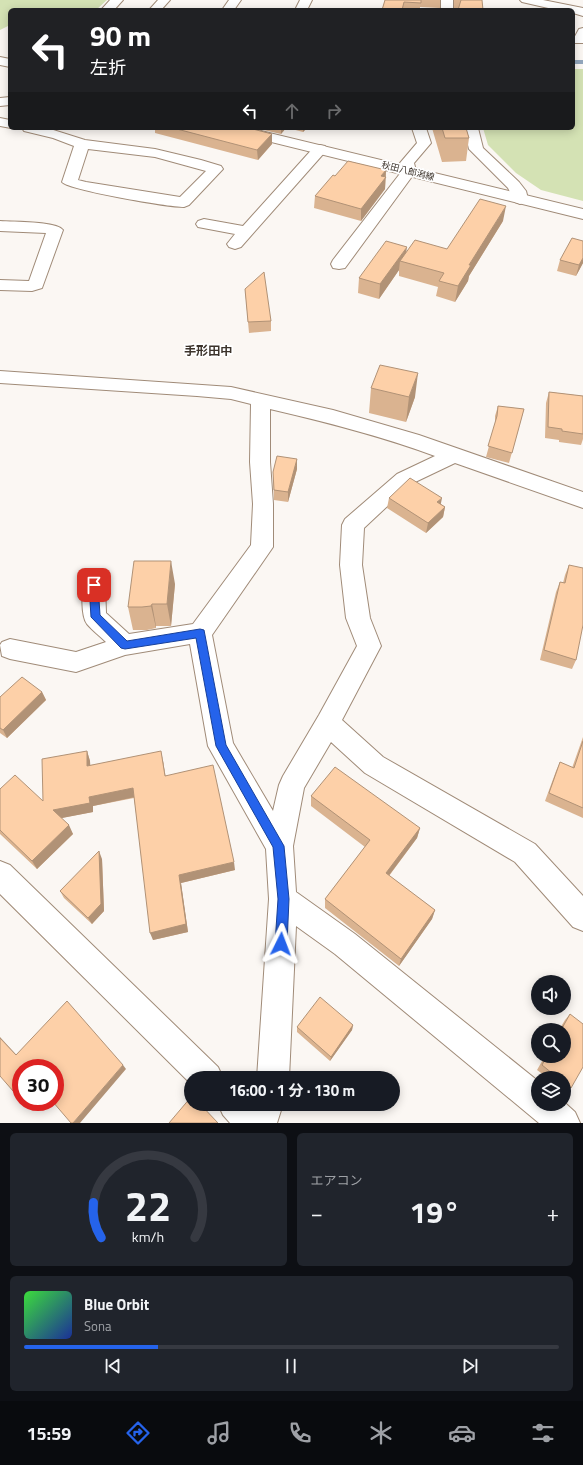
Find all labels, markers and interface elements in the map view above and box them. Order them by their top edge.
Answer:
text: 90 m [90,14,151,57]
icon: left [24,24,76,76]
text: 左折 [90,54,126,81]
icon: left [239,100,261,122]
icon: ahead [281,100,303,122]
icon: right [323,100,345,122]
street label: 秋田八郎潟線 [380,158,437,184]
district label: 手形田中 [184,341,232,360]
pin [77,568,111,602]
icon: arrive [83,574,105,596]
position arrow [260,923,302,965]
map controls [531,975,571,1111]
button: sound [531,975,571,1015]
button: search [531,1023,571,1063]
speed limit sign: 30 [12,1059,64,1111]
button: layers [531,1071,571,1111]
text: 16:00 · 1 分 · 130 m [229,1079,355,1102]
text: エアコン [311,1170,363,1190]
text: 22 [125,1173,172,1236]
text: 19° [410,1189,460,1235]
text: − [311,1196,323,1230]
text: + [547,1196,559,1230]
text: km/h [132,1225,164,1247]
text: Blue Orbit [84,1293,149,1316]
text: Sona [84,1316,111,1336]
icon: previous [102,1355,124,1377]
icon: pause [280,1355,302,1377]
icon: next [459,1355,481,1377]
icon: directions [124,1419,152,1447]
icon: music [205,1419,233,1447]
icon: phone [286,1419,314,1447]
icon: climate [367,1419,395,1447]
icon: car [448,1419,476,1447]
icon: filters [529,1419,557,1447]
text: 15:59 [26,1420,71,1447]

